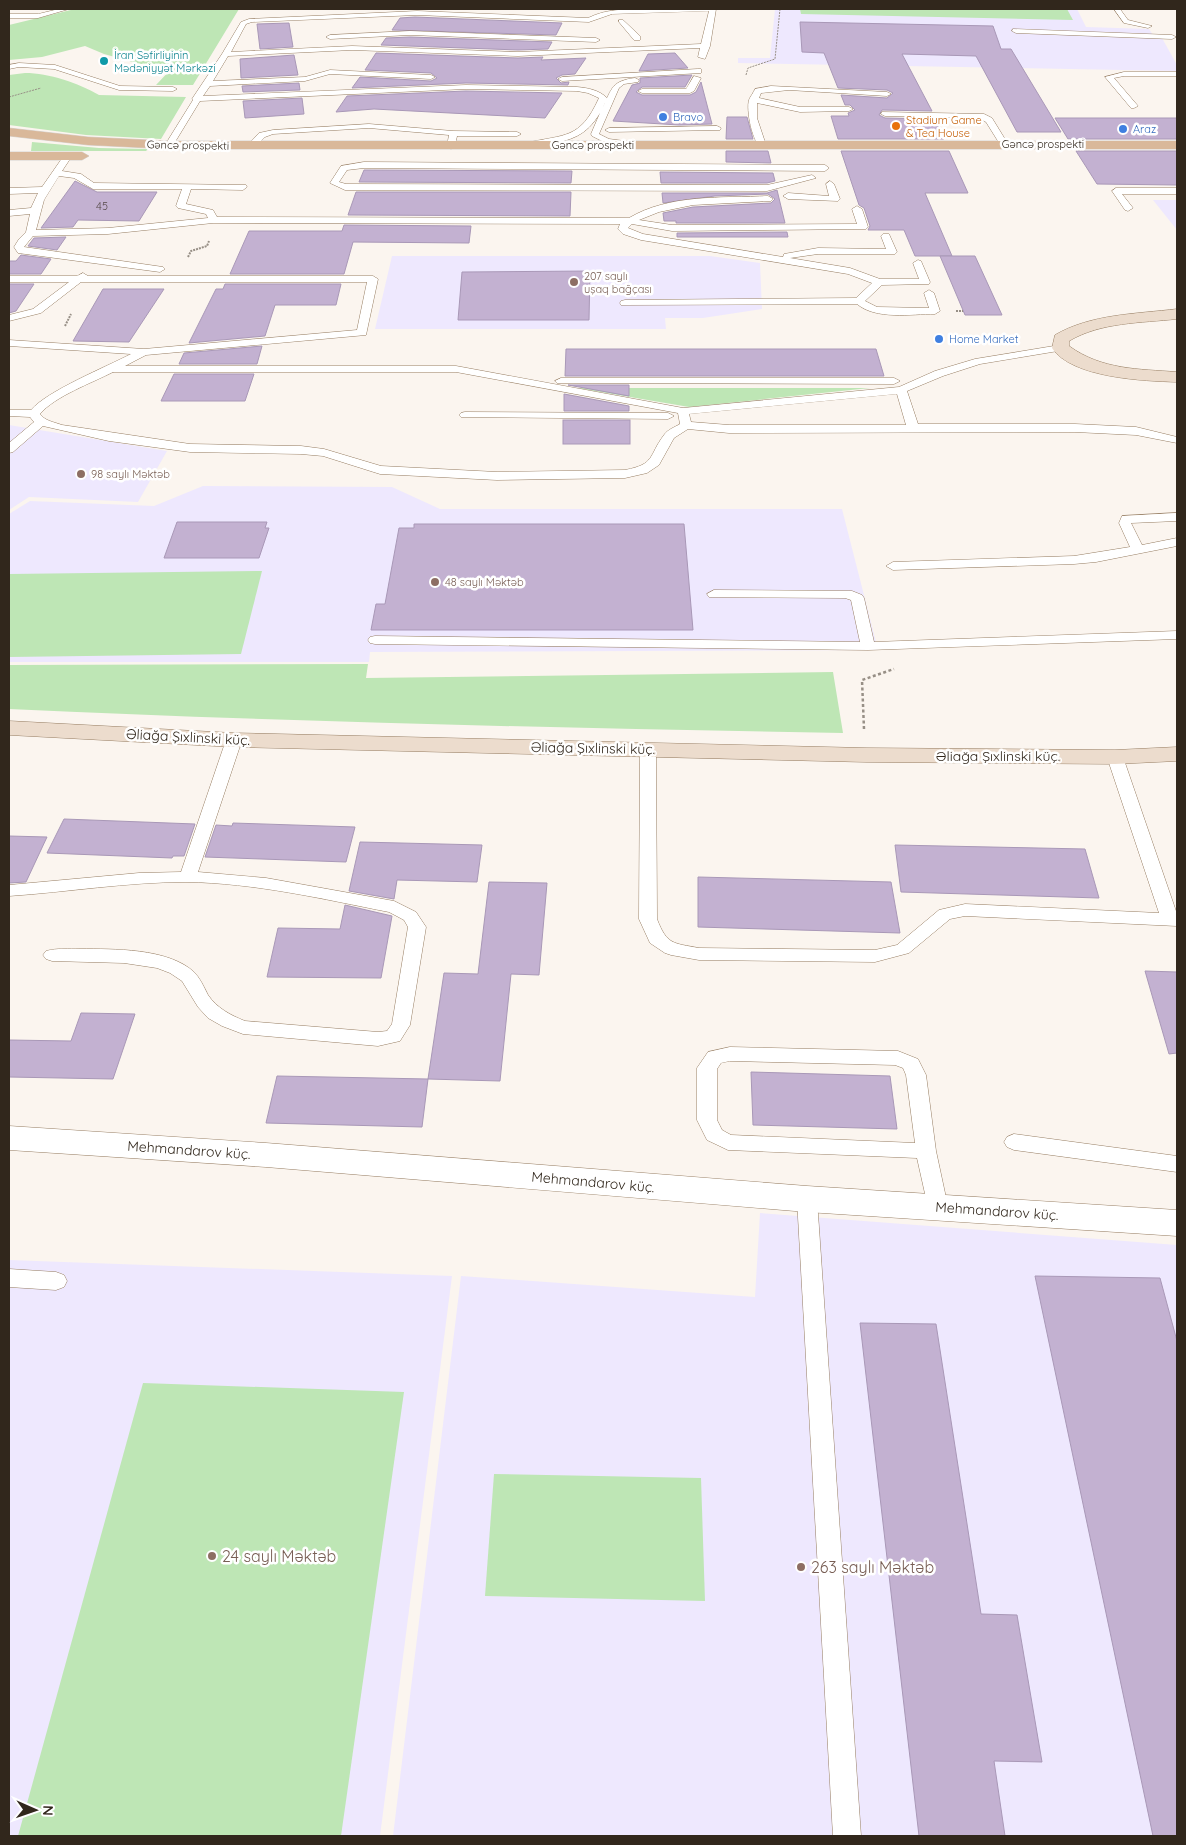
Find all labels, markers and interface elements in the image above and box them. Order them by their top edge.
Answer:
place label: İran Səfirliyinin Mədəniyyət Mərkəzi [114,48,216,75]
marker: İran Səfirliyinin Mədəniyyət Mərkəzi [98,55,110,67]
place label: Bravo [673,110,704,124]
marker: Bravo [657,111,669,123]
place label: Stadium Game & Tea House [906,113,982,140]
marker: Stadium Game & Tea House [890,120,902,132]
place label: Araz [1133,122,1156,136]
marker: Araz [1117,123,1129,135]
street label: Gəncə prospekti [147,137,229,153]
street label: Gəncə prospekti [1002,137,1084,151]
street label: Gəncə prospekti [552,138,634,152]
house number: 45 [96,199,108,213]
place label: 207 saylı uşaq bağçası [584,269,652,296]
marker: 207 saylı uşaq bağçası [568,276,580,288]
place label: Home Market [949,332,1019,346]
marker: Home Market [933,333,945,345]
place label: 98 saylı Məktəb [91,467,170,481]
marker: 98 saylı Məktəb [75,468,87,480]
place label: 48 saylı Məktəb [445,575,524,589]
marker: 48 saylı Məktəb [429,576,441,588]
street label: Əliağa Şıxlinski küç. [125,725,251,749]
street label: Əliağa Şıxlinski küç. [531,738,655,758]
street label: Əliağa Şıxlinski küç. [936,747,1060,765]
street label: Mehmandarov küç. [127,1137,251,1163]
street label: Mehmandarov küç. [531,1168,655,1196]
street label: Mehmandarov küç. [935,1198,1059,1224]
place label: 24 saylı Məktəb [222,1546,336,1566]
marker: 24 saylı Məktəb [206,1550,218,1562]
place label: 263 saylı Məktəb [811,1557,934,1577]
marker: 263 saylı Məktəb [795,1561,807,1573]
north arrow [10,1785,60,1835]
text: N [39,1805,57,1816]

